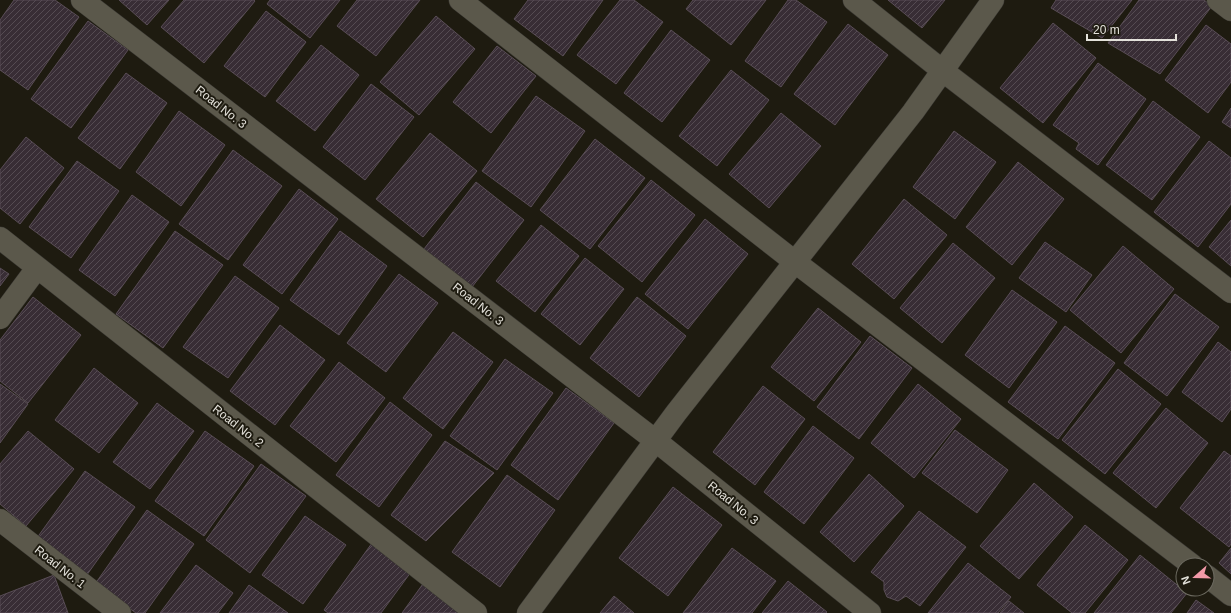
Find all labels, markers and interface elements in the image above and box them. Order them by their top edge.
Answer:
scale bar [1087,16,1176,42]
text: 20 m [1093,23,1120,37]
street label: Road No. 3 [193,83,249,131]
street label: Road No. 3 [450,280,506,328]
street label: Road No. 2 [210,402,266,450]
street label: Road No. 3 [705,478,761,528]
street label: Road No. 1 [32,543,88,591]
north arrow [1175,557,1215,597]
text: N [1179,575,1193,586]

